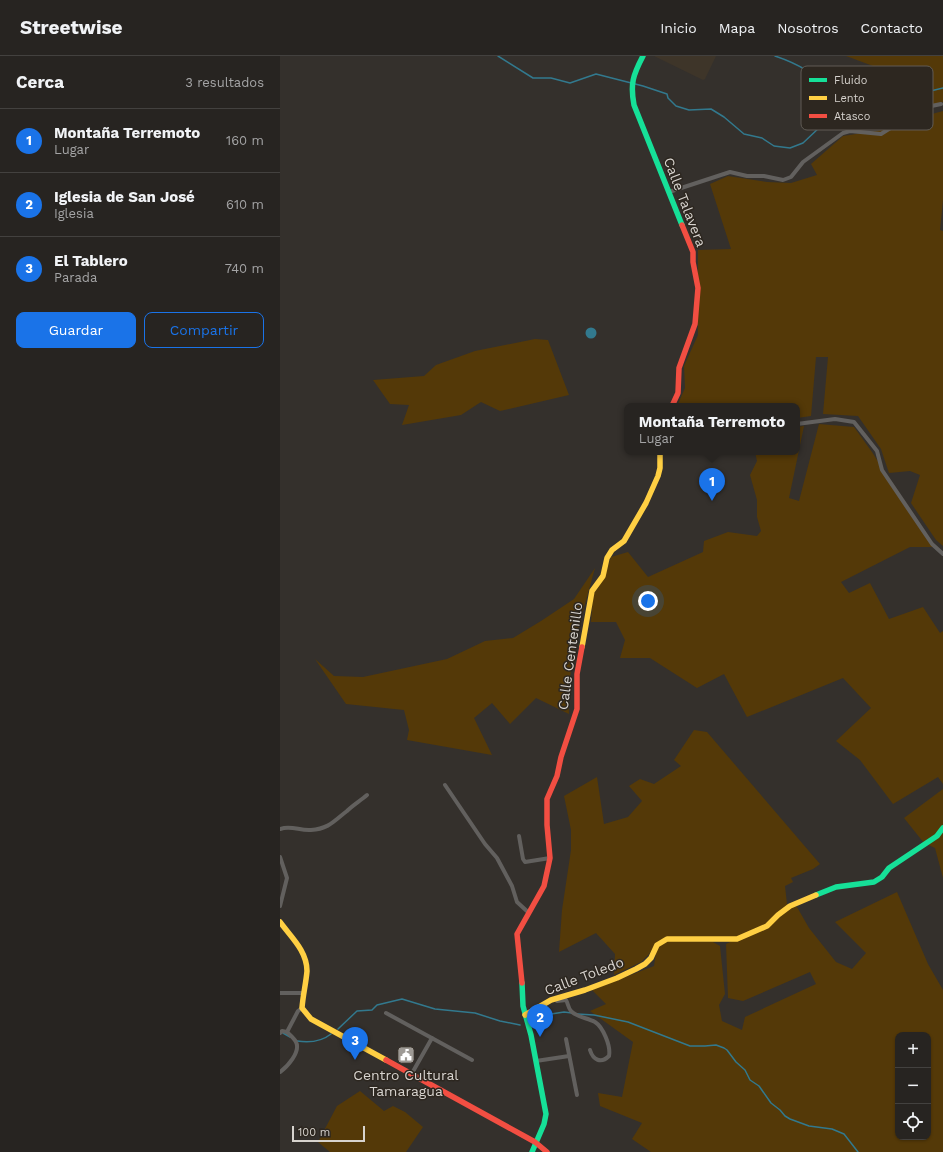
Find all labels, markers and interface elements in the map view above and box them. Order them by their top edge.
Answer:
text: Streetwise [20,16,123,39]
text: Inicio [660,20,697,36]
text: Mapa [719,20,755,36]
text: Nosotros [777,20,839,36]
text: Contacto [861,20,923,36]
legend [801,66,933,130]
text: Cerca [16,72,64,92]
text: Fluido [834,74,867,87]
text: 3 resultados [185,75,264,90]
text: Lento [834,92,865,105]
text: Atasco [834,110,870,123]
text: Montaña Terremoto [54,124,200,142]
text: 1 [26,133,32,148]
text: 160 m [226,133,264,148]
text: Lugar [54,142,89,157]
street label: Calle Talavera [661,155,709,249]
text: Iglesia de San José [54,188,195,206]
text: 2 [25,197,33,212]
text: 610 m [226,197,264,212]
text: Iglesia [54,206,94,221]
text: El Tablero [54,252,128,270]
text: 3 [25,261,33,276]
text: 740 m [225,261,264,276]
text: Parada [54,270,97,285]
button: Guardar [16,312,136,348]
button: Compartir [144,312,264,348]
popup [624,403,800,455]
text: Montaña Terremoto [639,413,785,431]
text: Lugar [639,431,674,446]
pin: 1 [699,468,725,501]
your location [638,591,658,611]
street label: Calle Centenillo [555,601,585,711]
street label: Calle Toledo [542,954,626,998]
pin: 2 [527,1004,553,1037]
pin: 3 [342,1027,368,1060]
map controls [895,1032,931,1140]
button: + [895,1032,931,1068]
public building icon: Centro Cultural Tamaragua [396,1045,416,1065]
place label: Centro Cultural Tamaragua [353,1067,459,1099]
button: − [895,1068,931,1104]
button: locate [895,1104,931,1140]
scale bar [292,1124,365,1143]
text: 100 m [298,1126,330,1139]

